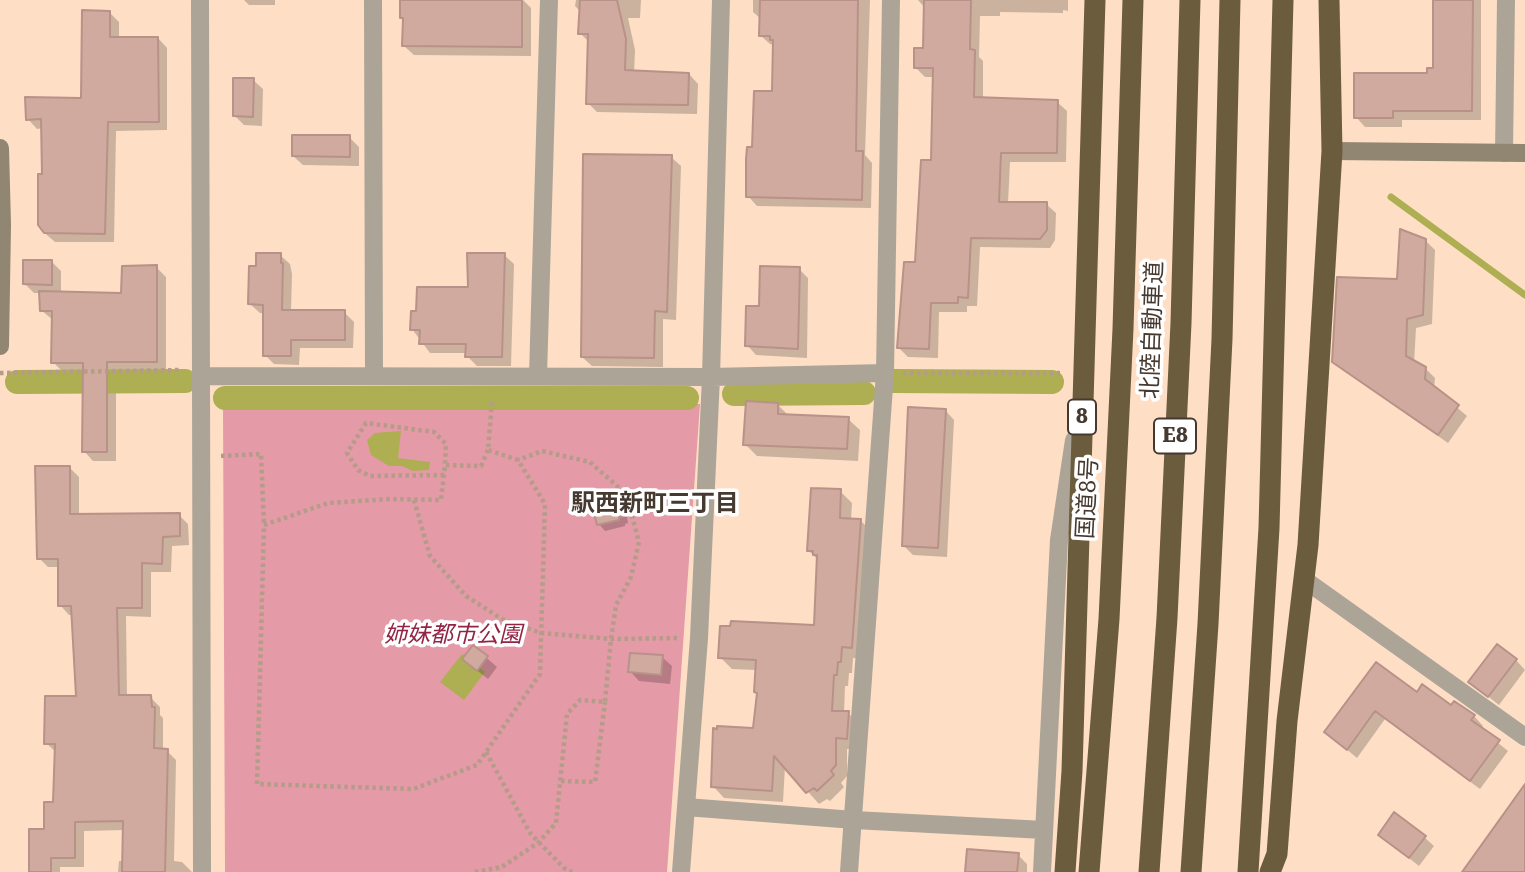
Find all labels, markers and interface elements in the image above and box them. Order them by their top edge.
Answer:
street label: 北陸自動車道 [1137,261,1169,399]
road number: 8 [1068,400,1096,434]
road number: E8 [1154,418,1196,453]
street label: 国道8号 [1072,456,1104,540]
district label: 駅西新町三丁目 [571,490,739,518]
park label: 姉妹都市公園 [384,621,522,649]

